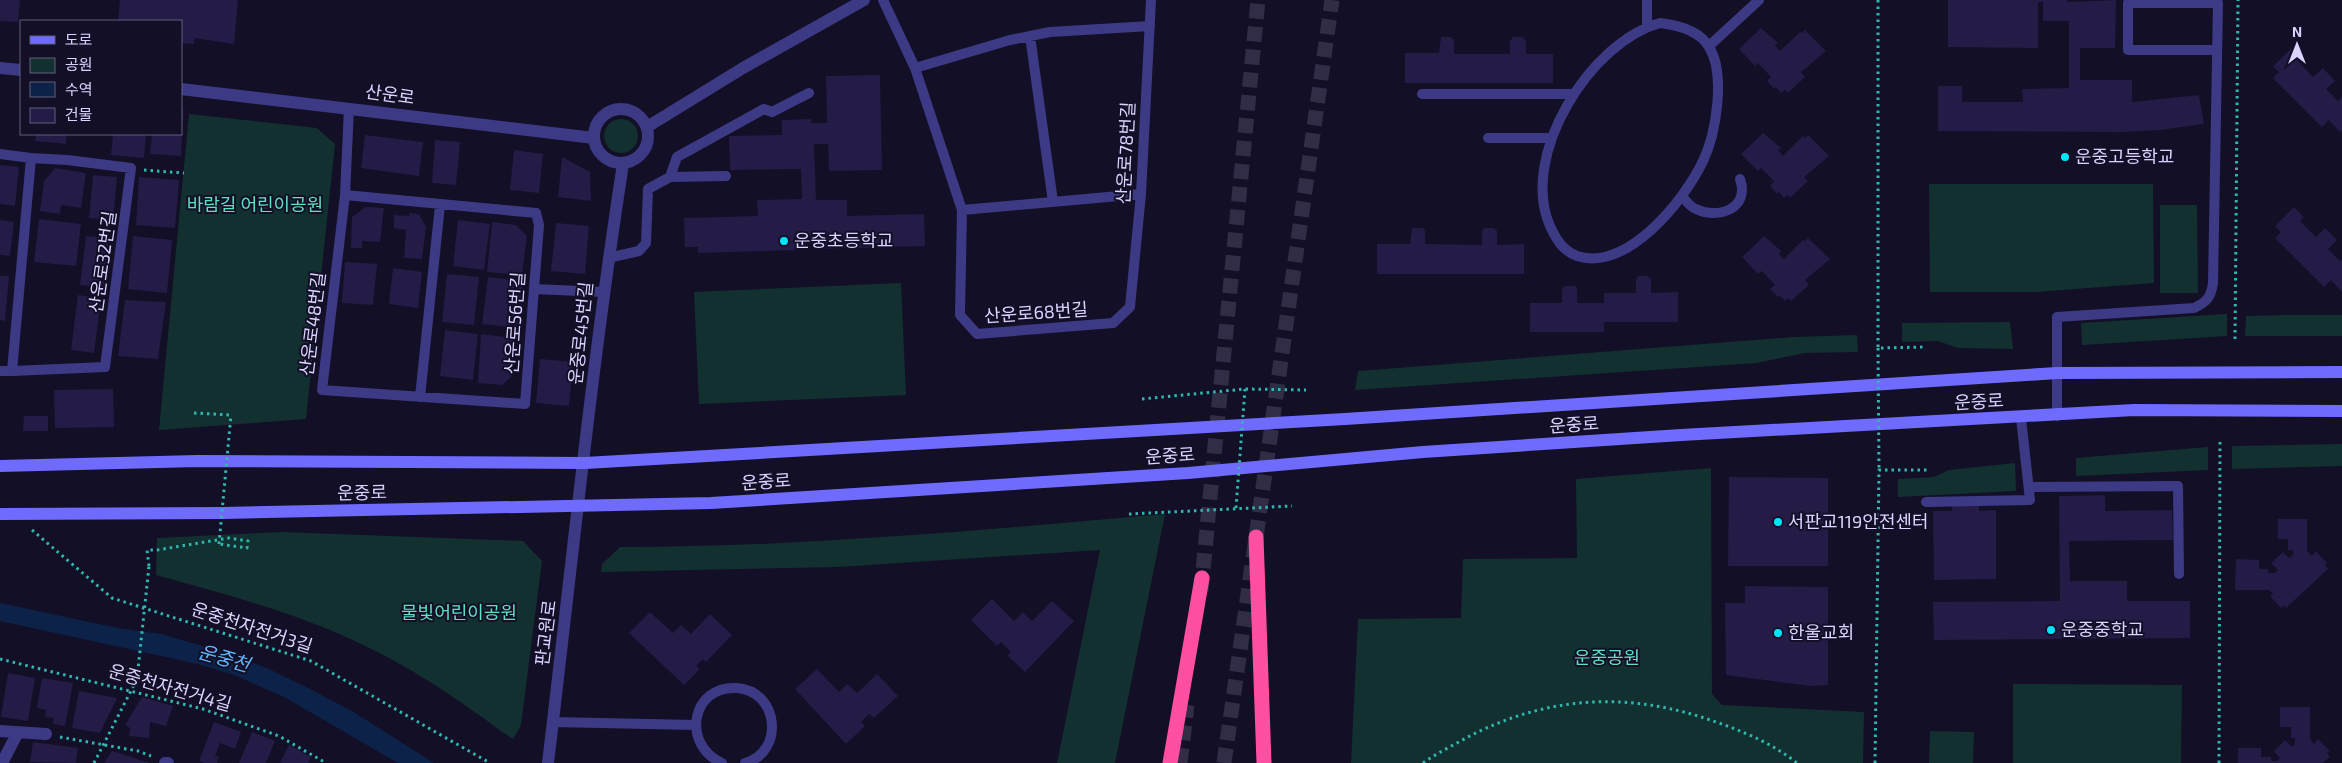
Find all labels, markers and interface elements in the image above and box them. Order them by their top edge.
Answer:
legend [20,20,182,135]
north arrow [2272,20,2322,70]
text: N [2292,23,2302,40]
text: 도로 [65,30,93,48]
text: 공원 [65,55,93,73]
text: 수역 [65,80,93,98]
street label: 산운로 [364,80,416,108]
street label: 산운로78번길 [1111,101,1139,205]
text: 건물 [65,105,93,123]
place label: 운중고등학교 [2075,145,2174,167]
marker: 운중고등학교 [2059,151,2071,163]
park label: 바람길 어린이공원 [187,193,323,215]
street label: 산운로32번길 [84,209,120,314]
place label: 운중초등학교 [794,229,893,251]
marker: 운중초등학교 [778,235,790,247]
street label: 산운로48번길 [295,271,329,377]
street label: 산운로56번길 [499,271,529,375]
street label: 운중로45번길 [564,280,596,386]
street label: 산운로68번길 [983,297,1089,327]
street label: 운중로 [1954,389,2004,413]
street label: 운중로 [1548,411,1599,437]
street label: 운중로 [1144,442,1195,468]
street label: 운중로 [740,468,791,494]
street label: 운중로 [337,481,387,503]
place label: 서판교119안전센터 [1788,510,1929,532]
marker: 서판교119안전센터 [1772,516,1784,528]
street label: 운중천자전거3길 [189,598,315,658]
street label: 판교원로 [530,599,560,667]
park label: 물빛어린이공원 [401,601,517,623]
place label: 운중중학교 [2061,618,2144,640]
place label: 한울교회 [1788,621,1854,643]
marker: 운중중학교 [2045,624,2057,636]
marker: 한울교회 [1772,627,1784,639]
water label: 운중천 [196,640,252,676]
park label: 운중공원 [1574,646,1640,668]
street label: 운중천자전거4길 [106,659,234,715]

